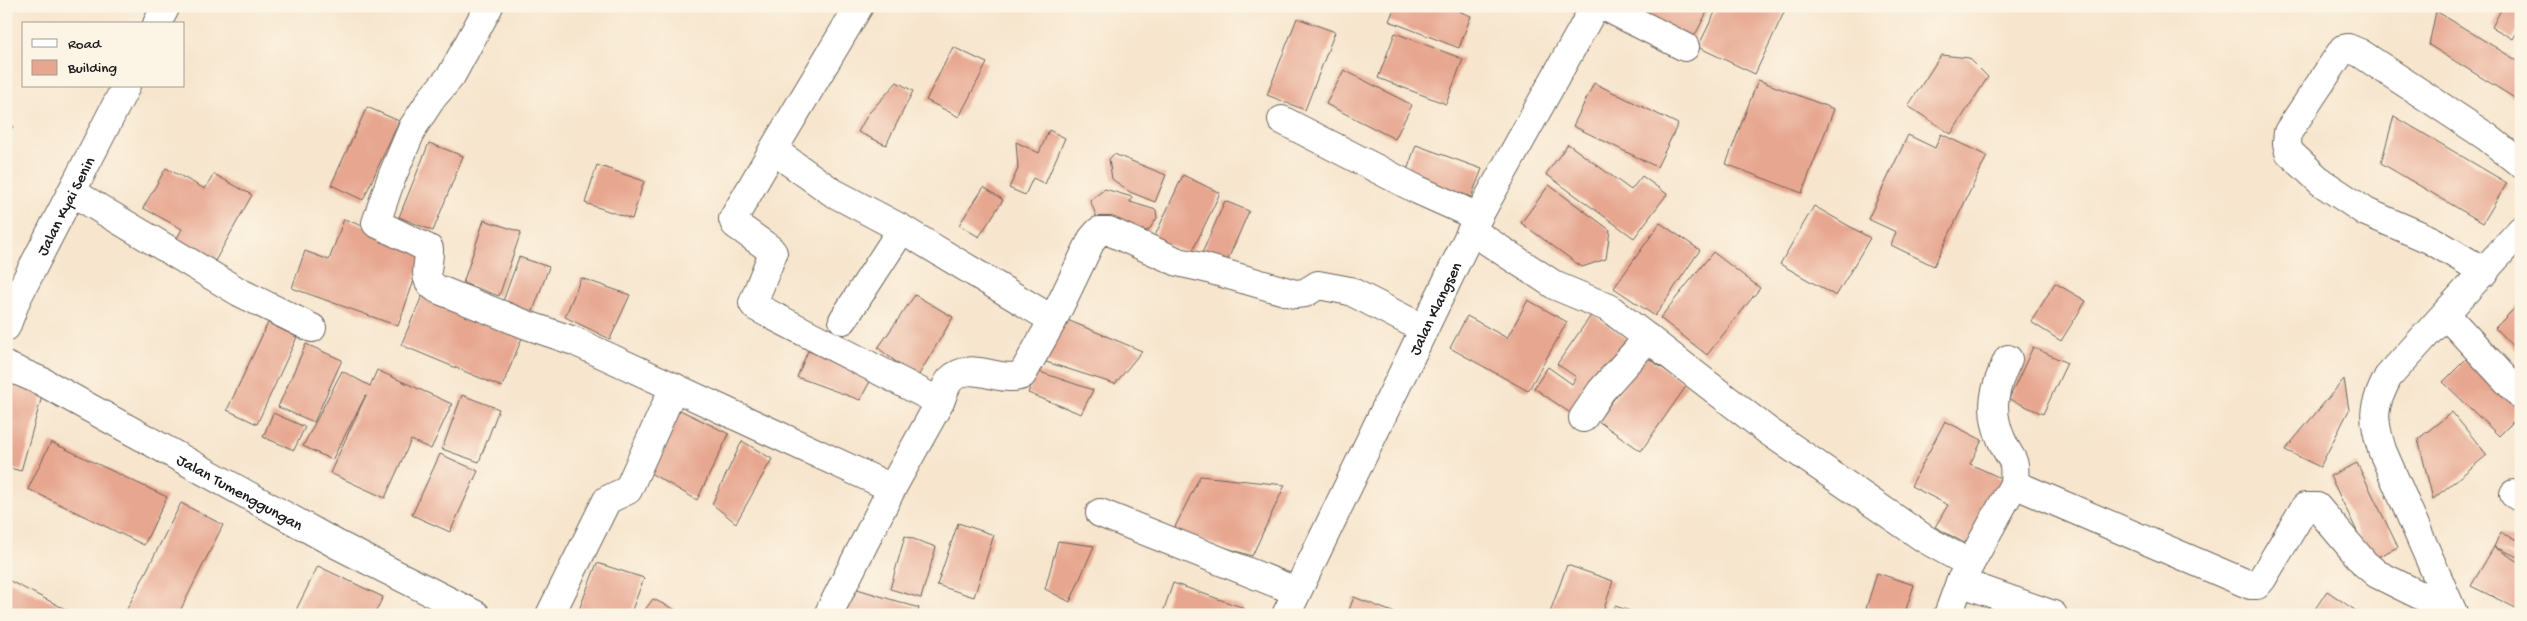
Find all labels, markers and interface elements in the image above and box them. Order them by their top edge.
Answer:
legend [22,22,185,88]
text: Road [68,36,102,54]
text: Building [67,60,117,78]
street label: Jalan Kyai Senin [34,154,101,260]
street label: Jalan Klangsen [1407,259,1468,359]
street label: Jalan Tumenggungan [172,452,306,537]

